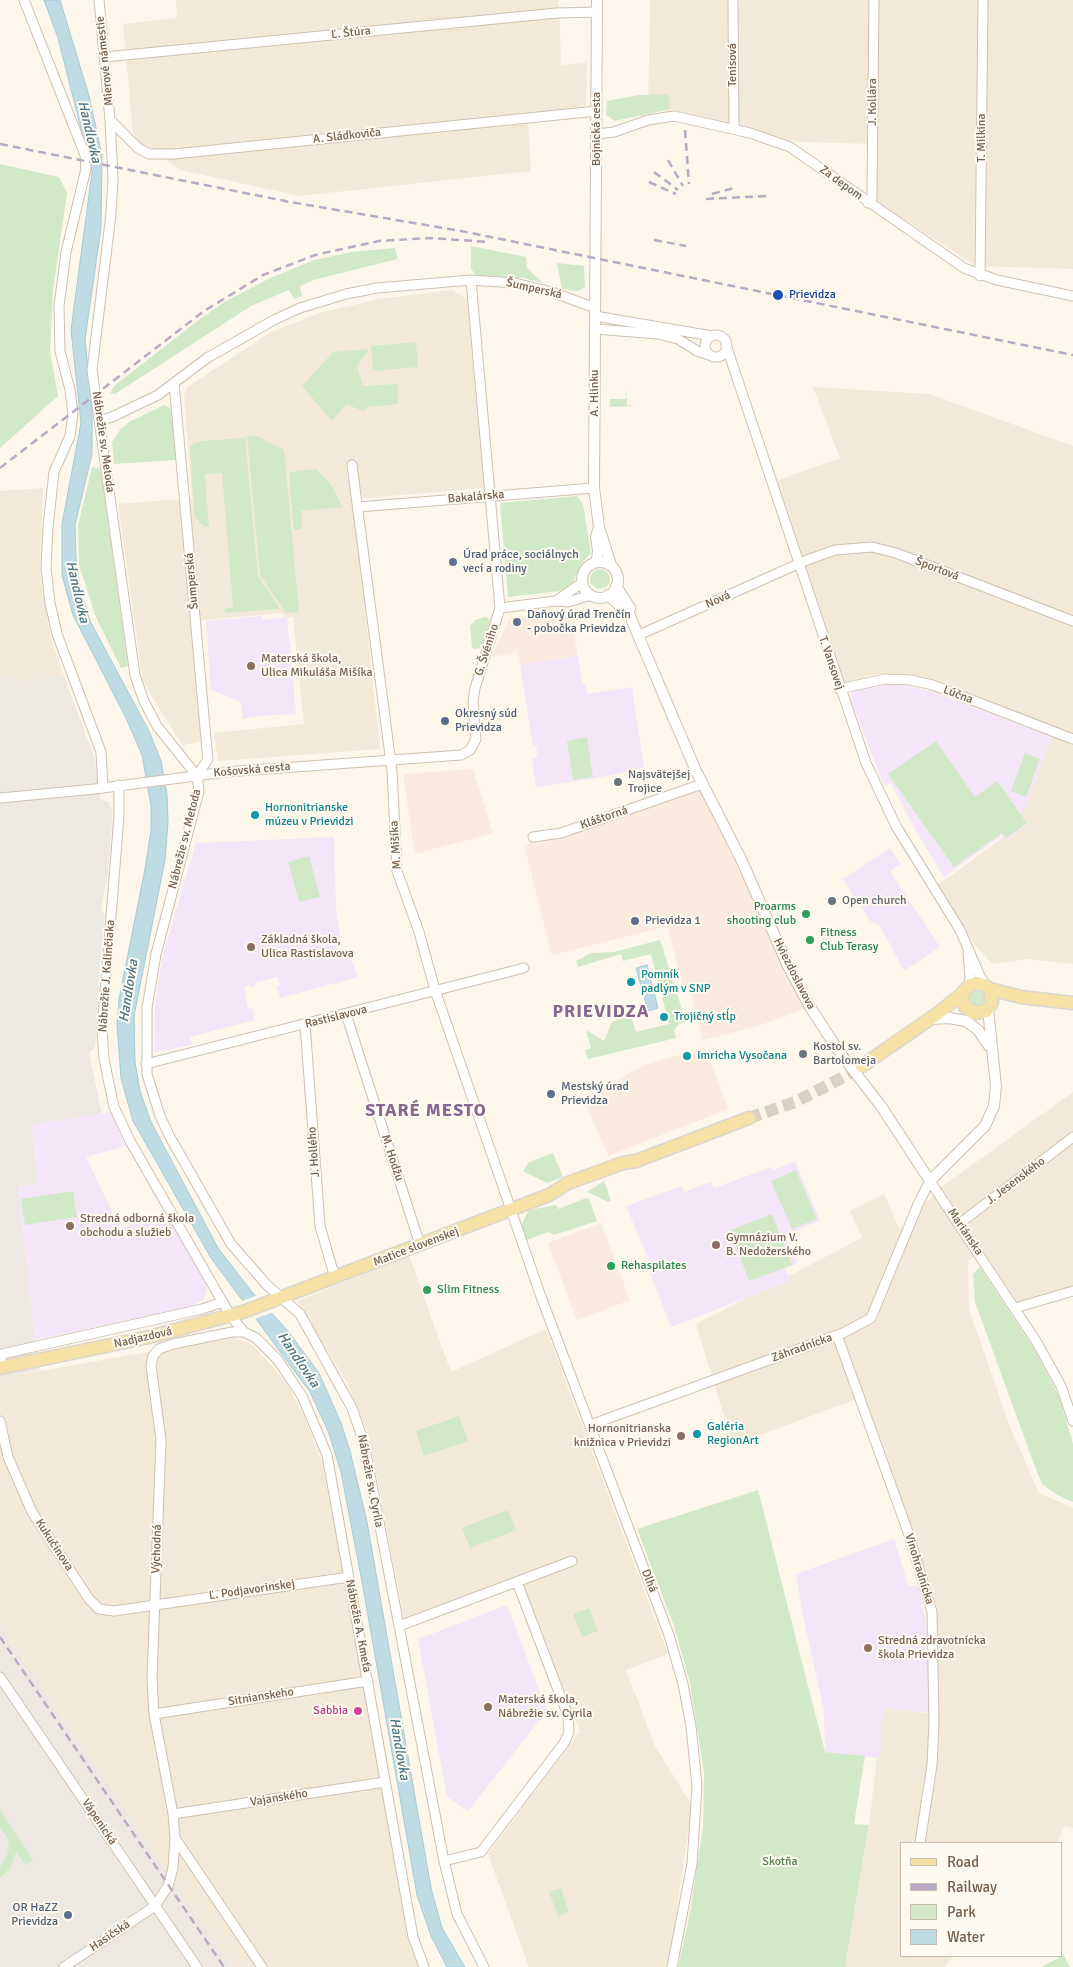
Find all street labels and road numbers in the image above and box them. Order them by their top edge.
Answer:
street label: Mierové námestie [93,15,117,107]
street label: Ľ. Štúra [330,24,372,42]
street label: Tenisová [726,43,740,87]
street label: J. Kollára [866,78,880,126]
street label: Bojnická cesta [590,92,604,166]
street label: T. Milkina [975,114,989,162]
street label: A. Sládkoviča [312,125,382,147]
street label: Za depom [817,163,865,203]
street label: Šumperská [505,276,563,302]
street label: A. Hlinku [588,369,602,417]
street label: Nábrežie sv. Metoda [89,390,117,494]
street label: Bakalárska [447,487,505,507]
street label: Šumperská [182,552,202,610]
street label: Športová [913,554,961,584]
street label: Nová [703,588,733,612]
street label: G. Švéniho [472,622,502,678]
street label: T. Vansovej [815,634,847,692]
street label: Lúčna [941,683,975,707]
street label: Košovská cesta [213,759,291,781]
street label: Nábrežie sv. Metoda [166,788,204,890]
street label: Kláštorná [578,803,630,833]
street label: M. Mišíka [387,820,405,870]
street label: Nábrežie J. Kalinčiaka [96,919,118,1033]
street label: Hviezdoslavova [770,936,818,1012]
street label: Rastislavova [303,1002,369,1032]
street label: J. Hollého [305,1126,323,1178]
street label: M. Hodžu [378,1133,406,1183]
street label: J. Jesenského [984,1154,1048,1208]
street label: Mariánska [944,1206,986,1258]
street label: Matice slovenskej [371,1224,461,1270]
street label: Nadjazdová [113,1324,173,1352]
street label: Záhradnícka [770,1330,834,1366]
street label: Nábrežie sv. Cyrila [354,1433,386,1529]
street label: Kukučínova [32,1516,76,1574]
street label: Východná [149,1524,165,1574]
street label: Vinohradnícka [901,1532,937,1606]
street label: Dlhá [638,1567,660,1595]
street label: Ľ. Podjavorinskej [208,1577,296,1603]
street label: Nábrežie A. Kmeťa [342,1578,374,1674]
street label: Sitnianskeho [227,1685,295,1709]
street label: Vajanského [249,1786,309,1810]
street label: Vápenická [78,1796,120,1848]
street label: Hasičská [87,1917,133,1955]

